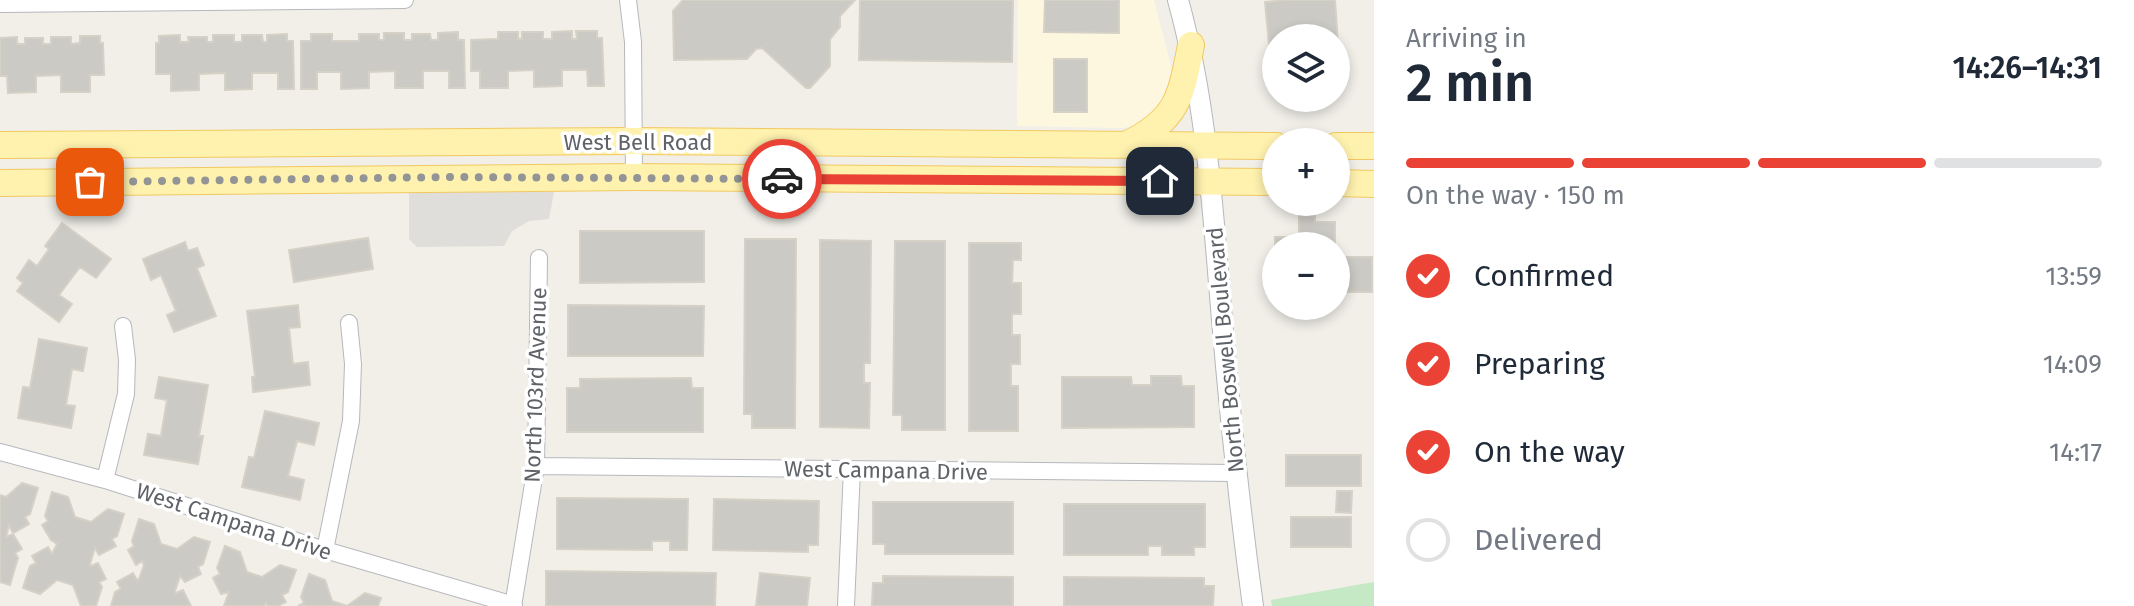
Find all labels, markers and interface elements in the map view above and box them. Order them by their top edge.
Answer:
text: Arriving in [1406,23,1527,54]
map controls [1262,24,1350,320]
button: layers [1262,24,1350,112]
text: 14:26–14:31 [1952,50,2102,86]
text: 2 min [1406,52,1534,115]
button: + [1262,128,1350,216]
street label: West Bell Road [564,129,712,156]
courier [742,139,822,219]
pin [1126,147,1194,215]
pin [56,148,124,216]
icon: car [760,157,804,201]
icon: home [1138,159,1182,203]
icon: bag [68,160,112,204]
text: On the way · 150 m [1406,180,1625,211]
street label: North Boswell Boulevard [1201,226,1250,474]
button: − [1262,232,1350,320]
icon: check [1406,254,1450,298]
text: Confirmed [1474,258,1614,294]
text: 13:59 [2045,261,2102,292]
street label: North 103rd Avenue [519,287,552,483]
icon: check [1406,342,1450,386]
text: Preparing [1474,346,1605,382]
text: 14:09 [2043,349,2102,380]
icon: check [1406,430,1450,474]
text: On the way [1474,434,1625,470]
text: 14:17 [2049,437,2102,468]
street label: West Campana Drive [784,455,988,486]
street label: West Campana Drive [133,477,335,566]
text: Delivered [1474,522,1603,558]

